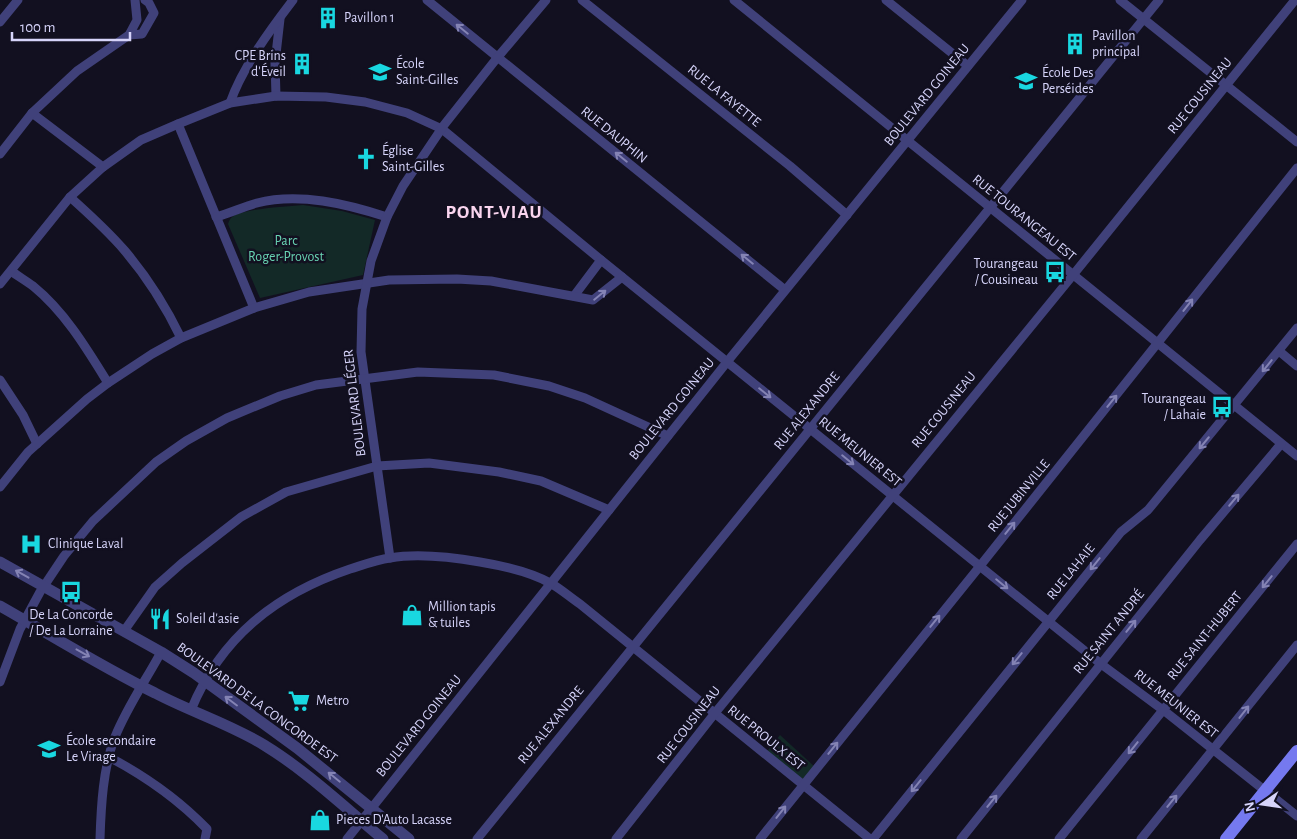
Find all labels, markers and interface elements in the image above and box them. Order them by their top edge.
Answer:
building icon: Pavillon 1 [315,5,341,31]
scale bar [12,10,130,42]
place label: Pavillon 1 [344,11,395,25]
text: 100 m [20,20,55,35]
one-way arrow [456,24,469,35]
place label: Pavillon principal [1092,29,1140,59]
building icon: Pavillon principal [1062,31,1088,57]
street label: BOULEVARD GOINEAU [882,41,972,149]
place label: CPE Brins d'Éveil [235,49,286,79]
building icon: CPE Brins d'Éveil [289,51,315,77]
place label: École Saint-Gilles [396,54,458,87]
street label: RUE COUSINEAU [1165,55,1235,137]
school or university icon: École Saint-Gilles [367,59,393,85]
street label: RUE LA FAYETTE [685,62,763,130]
place label: École Des Perséides [1042,63,1094,96]
school or university icon: École Des Perséides [1013,68,1039,94]
street label: RUE DAUPHIN [578,104,650,166]
place label: Église Saint-Gilles [382,141,444,174]
church icon: Église Saint-Gilles [353,146,379,172]
one-way arrow [615,152,628,163]
street label: RUE TOURANGEAU EST [970,172,1078,264]
district label: PONT-VIAU [445,203,543,222]
park label: Parc Roger-Provost [248,234,324,264]
one-way arrow [741,254,754,265]
place label: Tourangeau / Cousineau [973,257,1038,287]
bus stop icon: Tourangeau / Cousineau [1042,259,1068,285]
one-way arrow [593,289,606,300]
one-way arrow [1182,299,1193,312]
street label: BOULEVARD LÉGER [338,348,369,458]
street label: BOULEVARD GOINEAU [627,355,717,463]
one-way arrow [1261,359,1272,372]
street label: RUE ALEXANDRE [772,369,843,453]
street label: RUE COUSINEAU [909,369,979,451]
one-way arrow [758,387,771,398]
place label: Tourangeau / Lahaie [1141,392,1206,422]
bus stop icon: Tourangeau / Lahaie [1209,394,1235,420]
one-way arrow [1106,395,1117,408]
street label: RUE MEUNIER EST [816,414,904,490]
one-way arrow [1198,437,1209,450]
one-way arrow [841,454,854,465]
street label: RUE JUBINVILLE [986,457,1053,535]
one-way arrow [1228,494,1239,507]
one-way arrow [1005,522,1016,535]
hospital icon: Clinique Laval [18,531,44,557]
place label: Clinique Laval [48,537,124,551]
street label: RUE LAHAIE [1044,541,1098,603]
one-way arrow [1090,557,1101,570]
one-way arrow [15,568,29,578]
one-way arrow [1261,575,1272,588]
one-way arrow [995,578,1008,589]
bus stop icon: De La Concorde / De La Lorraine [58,579,84,605]
street label: RUE SAINT ANDRÉ [1069,585,1147,677]
street label: RUE SAINT-HUBERT [1165,589,1245,683]
place label: Million tapis & tuiles [428,600,496,630]
shop icon: Million tapis & tuiles [399,602,425,628]
restaurant icon: Soleil d'asie [147,606,173,632]
place label: De La Concorde / De La Lorraine [29,608,113,638]
place label: Soleil d'asie [176,612,239,626]
one-way arrow [930,615,941,628]
one-way arrow [1126,620,1137,633]
street label: BOULEVARD DE LA CONCORDE EST [174,640,340,766]
one-way arrow [75,648,89,658]
one-way arrow [1012,653,1023,666]
street label: RUE MEUNIER EST [1131,667,1221,741]
street label: BOULEVARD GOINEAU [374,672,464,780]
street label: RUE ALEXANDRE [516,683,587,767]
street label: RUE COUSINEAU [655,684,723,766]
supermarket icon: Metro [286,688,312,714]
place label: Metro [316,694,349,708]
one-way arrow [225,696,238,707]
street label: RUE PROULX EST [725,703,807,773]
one-way arrow [1238,706,1249,719]
place label: École secondaire Le Virage [66,731,156,764]
school or university icon: École secondaire Le Virage [36,736,62,762]
one-way arrow [828,741,839,754]
one-way arrow [1127,741,1138,754]
one-way arrow [327,772,340,783]
one-way arrow [910,779,921,792]
north arrow [1237,779,1287,829]
one-way arrow [986,795,997,808]
one-way arrow [1166,795,1178,808]
text: N [1242,800,1258,813]
one-way arrow [776,806,787,819]
shop icon: Pieces D'Auto Lacasse [307,807,333,833]
place label: Pieces D'Auto Lacasse [336,813,452,827]

